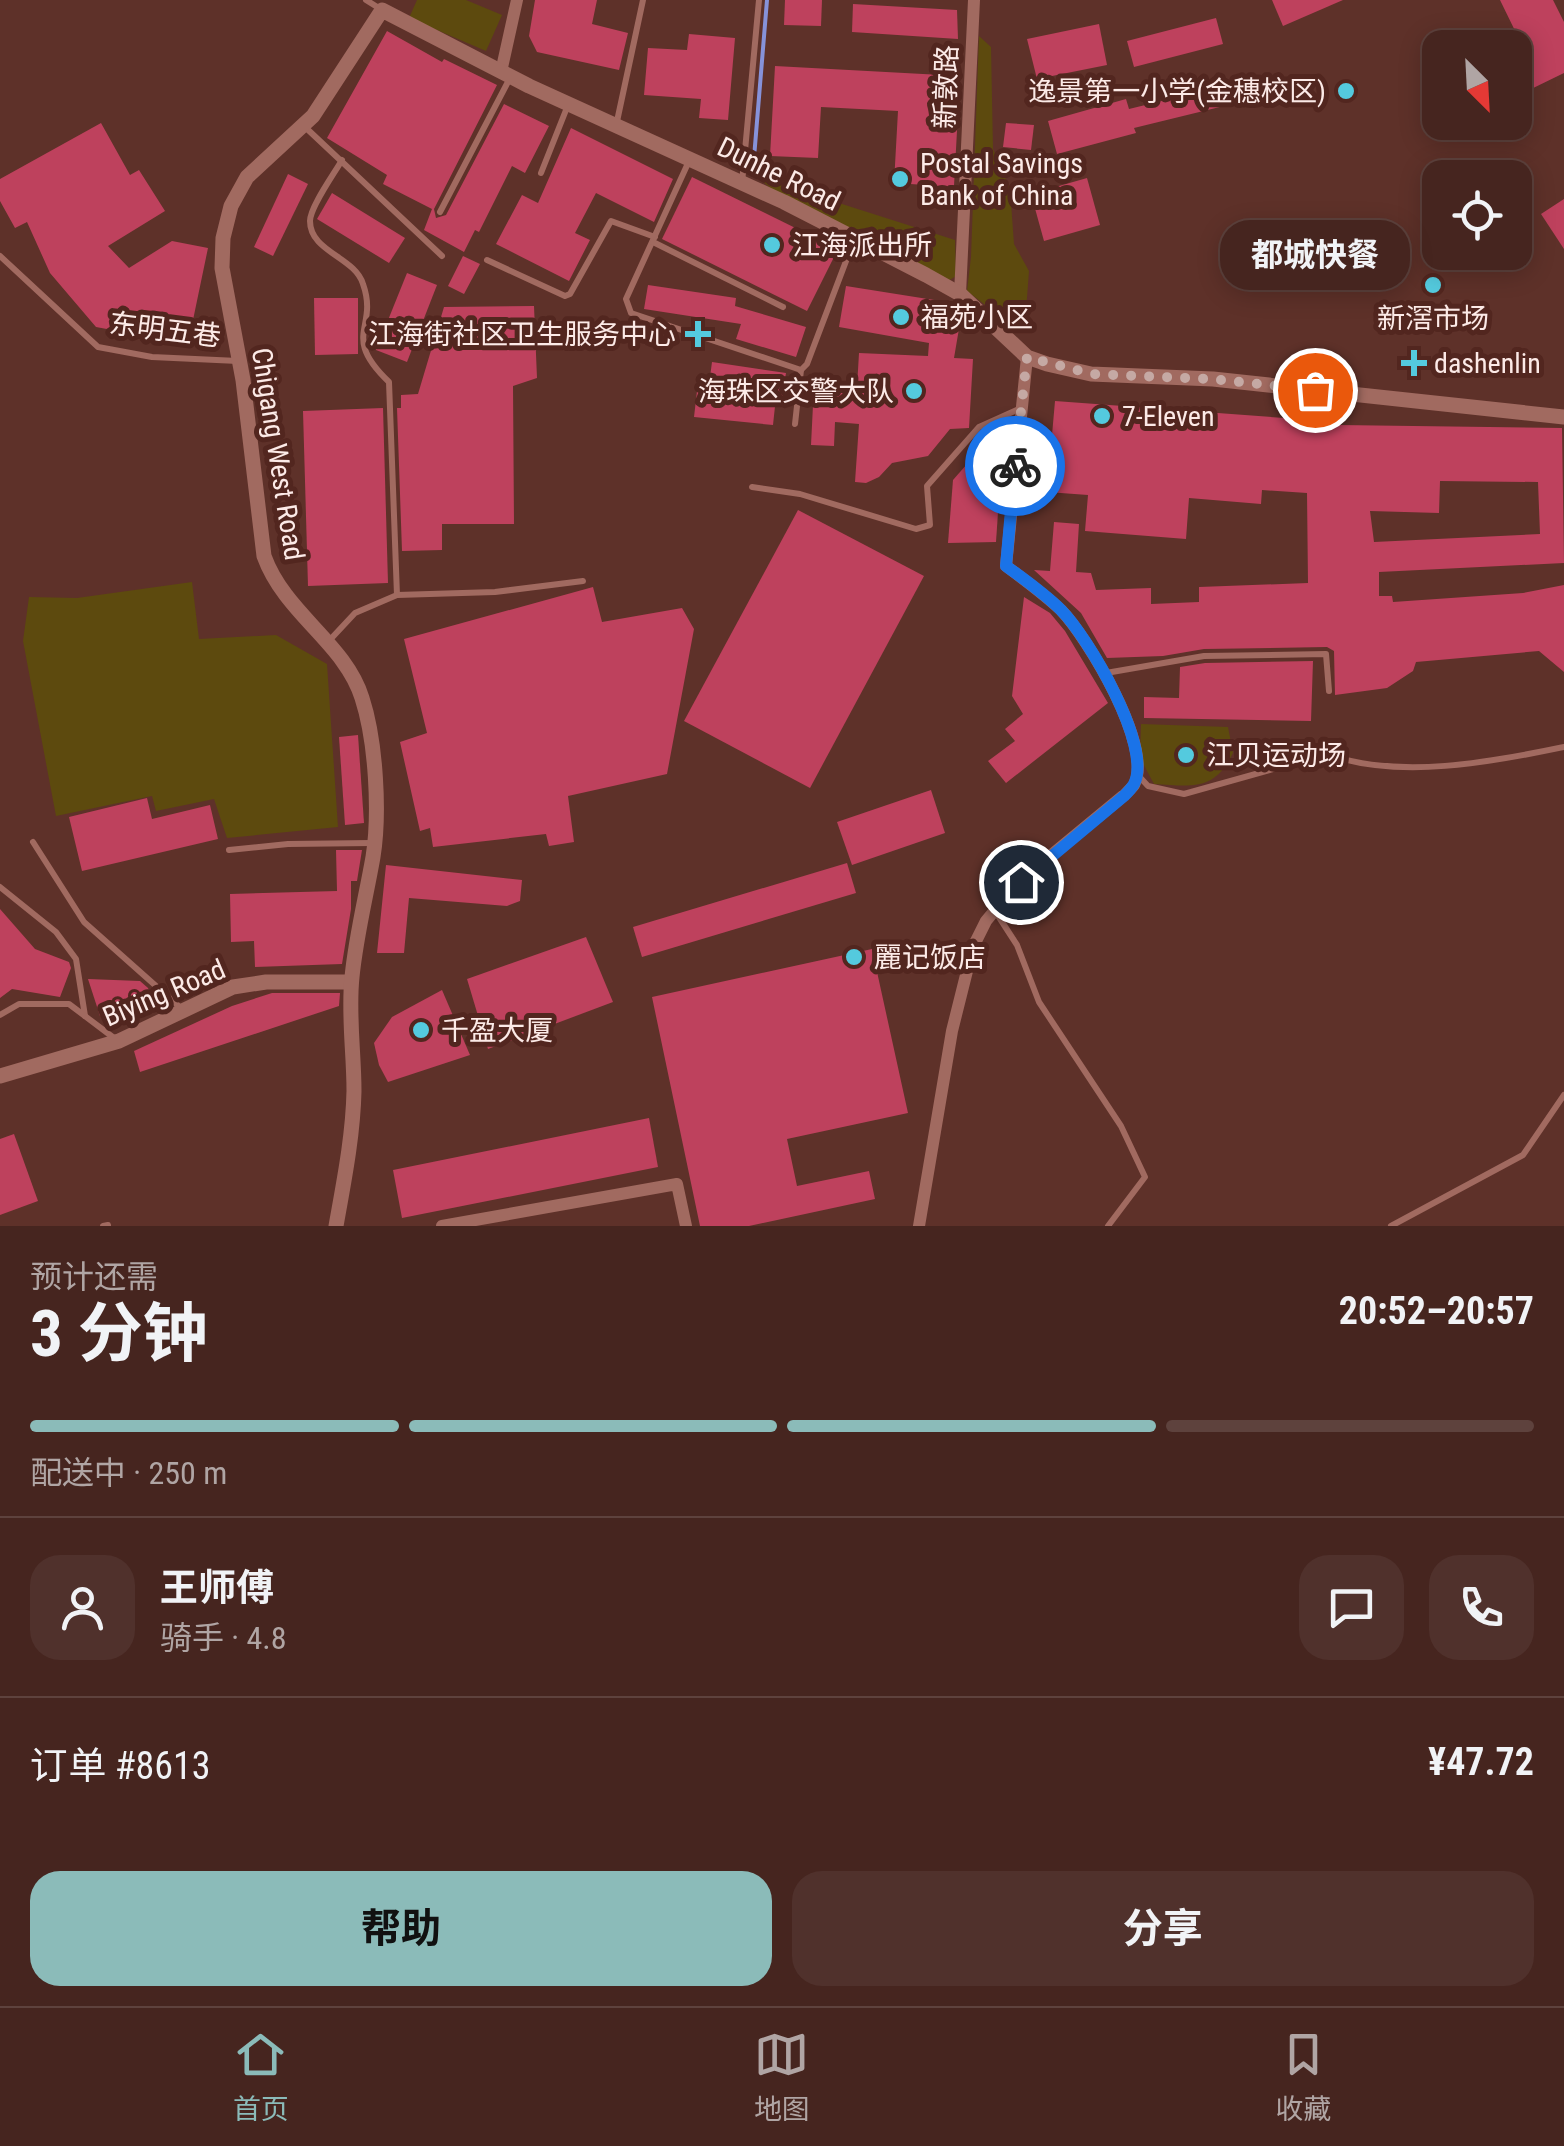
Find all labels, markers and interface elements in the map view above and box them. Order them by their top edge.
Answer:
north arrow [1422,30,1532,140]
map controls [1422,30,1532,270]
street label: 新敦路 [928,44,964,130]
place label: 逸景第一小学(金穗校区) [1028,75,1326,108]
marker: 逸景第一小学(金穗校区) [1335,80,1357,102]
street label: Dunhe Road [712,130,846,218]
place label: Postal Savings Bank of China [920,147,1083,212]
button: locate [1422,160,1532,270]
marker: Postal Savings Bank of China [889,168,911,190]
callout: 都城快餐 [1220,220,1410,290]
place label: 江海派出所 [792,229,932,262]
marker: 江海派出所 [761,234,783,256]
text: 都城快餐 [1251,236,1379,274]
marker: 新滘市场 [1422,274,1444,296]
place label: 福苑小区 [921,301,1033,334]
place label: 新滘市场 [1377,302,1489,335]
marker: 福苑小区 [890,306,912,328]
street label: 东明五巷 [107,307,223,353]
place label: 江海街社区卫生服务中心 [368,318,676,351]
marker: 江海街社区卫生服务中心 [685,321,711,347]
street label: Chigang West Road [245,345,311,563]
place label: dashenlin [1434,347,1541,380]
pin [1273,348,1358,433]
marker: dashenlin [1403,352,1425,374]
icon: bag [1288,363,1343,418]
place label: 海珠区交警大队 [698,375,894,408]
marker: 海珠区交警大队 [903,380,925,402]
place label: 7-Eleven [1122,400,1215,433]
marker: 7-Eleven [1091,405,1113,427]
courier [965,416,1065,516]
icon: bike [988,439,1043,494]
place label: 江贝运动场 [1206,739,1346,772]
marker: 江贝运动场 [1175,744,1197,766]
pin [979,840,1064,925]
icon: home [994,855,1049,910]
place label: 麗记饭店 [874,941,986,974]
marker: 麗记饭店 [843,946,865,968]
street label: Biying Road [98,952,230,1034]
place label: 千盈大厦 [441,1014,553,1047]
marker: 千盈大厦 [410,1019,432,1041]
text: 预计还需 [30,1258,158,1296]
text: 20:52–20:57 [1339,1289,1534,1333]
text: 3 分钟 [30,1296,208,1372]
text: 配送中 · 250 m [30,1454,227,1492]
button: person [30,1555,135,1660]
button: chat [1299,1555,1404,1660]
button: phone [1429,1555,1534,1660]
text: 王师傅 [160,1566,274,1610]
text: 骑手 · 4.8 [160,1619,287,1657]
text: ¥47.72 [1428,1740,1534,1784]
text: 订单 #8613 [30,1744,211,1788]
button: 帮助 [30,1871,772,1986]
button: 分享 [792,1871,1534,1986]
tab: 首页 [233,2027,289,2127]
tab: 地图 [754,2027,810,2127]
tab: 收藏 [1275,2027,1331,2127]

